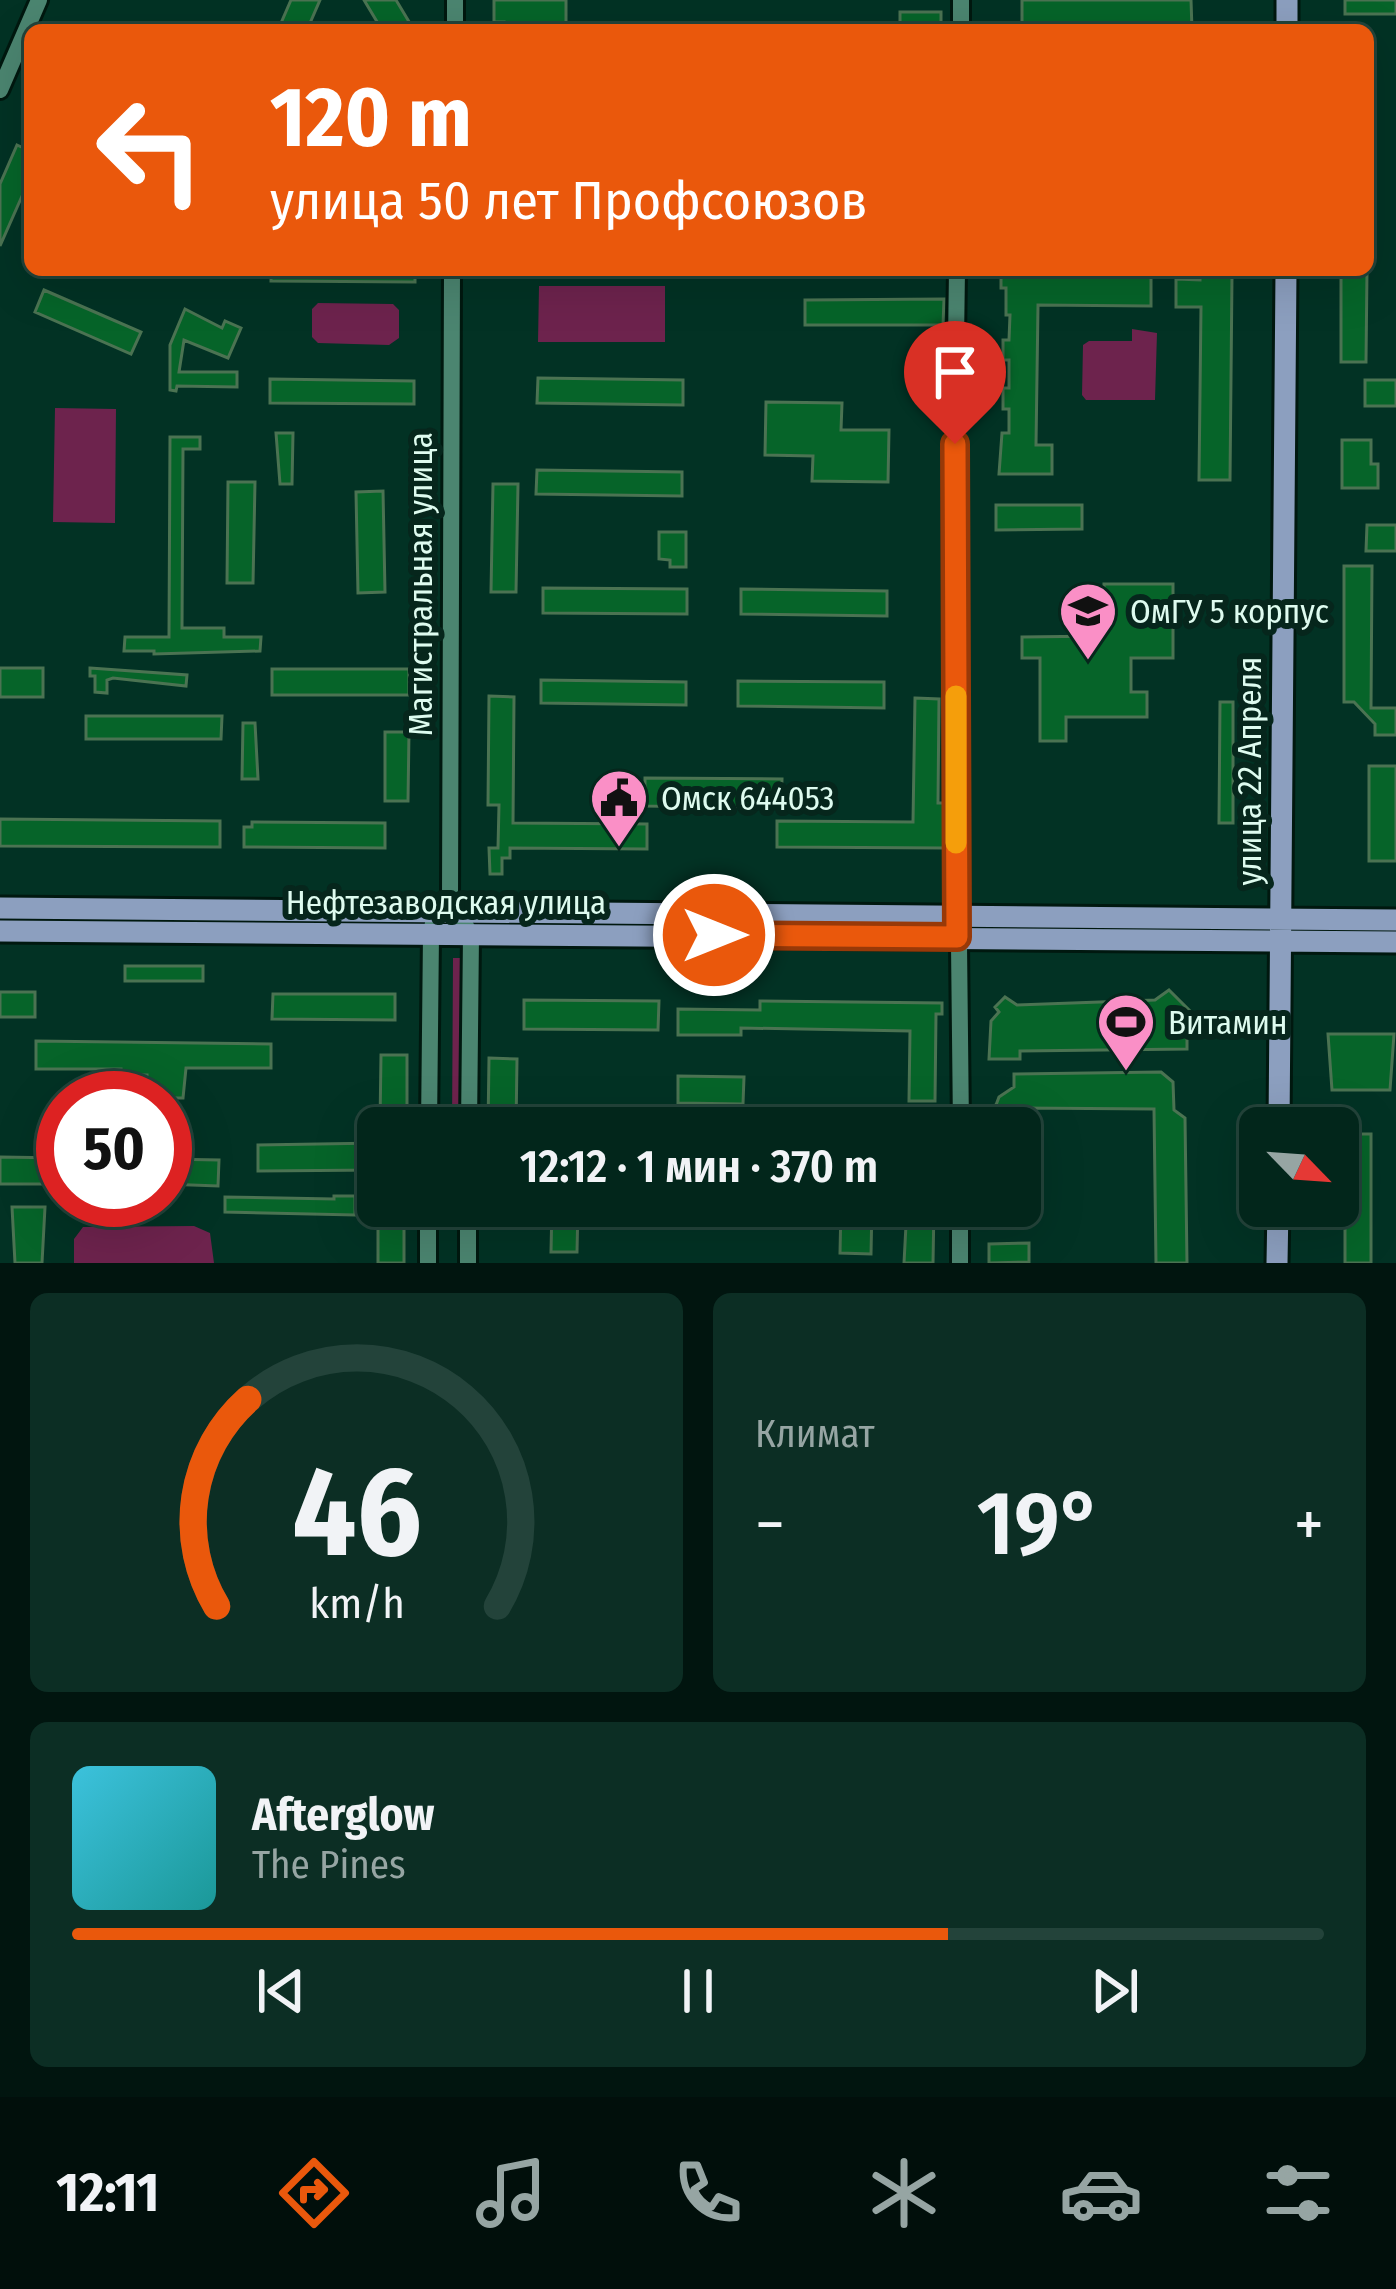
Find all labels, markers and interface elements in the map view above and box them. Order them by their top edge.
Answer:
text: 120 m [270,67,472,168]
icon: left [72,72,228,228]
text: улица 50 лет Профсоюзов [270,169,868,233]
pin [904,321,1006,444]
icon: arrive [922,339,988,405]
street label: Магистральная улица [401,432,441,736]
school or university icon: ОмГУ 5 корпус [1057,580,1119,662]
place label: ОмГУ 5 корпус [1130,592,1329,632]
street label: улица 22 Апреля [1230,657,1270,886]
public building icon: Омск 644053 [588,767,650,849]
place label: Омск 644053 [661,779,834,819]
position arrow [651,872,777,998]
street label: Нефтезаводская улица [286,883,606,923]
sports icon: Витамин [1095,991,1157,1073]
place label: Витамин [1168,1003,1288,1043]
speed limit sign: 50 [36,1071,192,1227]
north arrow [1239,1107,1359,1227]
map controls [1239,1107,1359,1227]
text: 12:12 · 1 мин · 370 m [520,1140,878,1194]
text: Климат [755,1411,875,1457]
text: 46 [292,1438,421,1588]
text: 19° [977,1470,1102,1578]
text: − [755,1485,785,1564]
text: + [1294,1485,1324,1564]
text: km/h [309,1577,404,1628]
text: Afterglow [252,1788,434,1842]
text: The Pines [252,1842,406,1888]
icon: previous [248,1958,314,2024]
icon: pause [665,1958,731,2024]
icon: next [1082,1958,1148,2024]
icon: directions [272,2151,356,2235]
icon: music [469,2151,553,2235]
icon: phone [666,2151,750,2235]
icon: climate [862,2151,946,2235]
icon: car [1059,2151,1143,2235]
icon: filters [1256,2151,1340,2235]
text: 12:11 [56,2161,159,2225]

